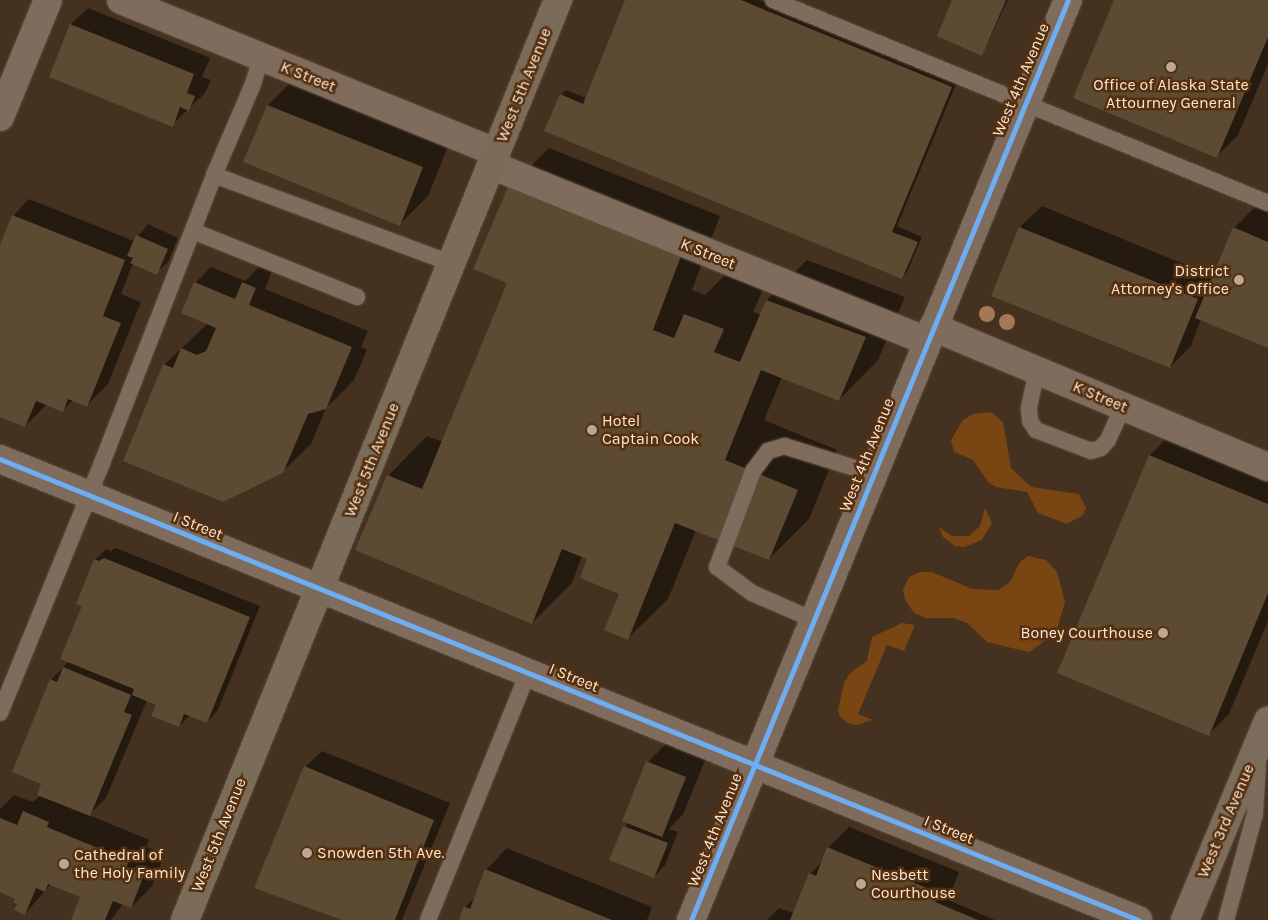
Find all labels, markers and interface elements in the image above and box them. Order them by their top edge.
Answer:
street label: West 4th Avenue [988,20,1054,140]
street label: West 5th Avenue [492,25,556,145]
street label: K Street [278,57,338,97]
marker: Office of Alaska State Attourney General [1165,61,1177,73]
place label: Office of Alaska State Attourney General [1093,75,1249,113]
street label: K Street [678,234,738,274]
place label: District Attorney's Office [1111,261,1229,299]
marker: District Attorney's Office [1233,274,1245,286]
street label: K Street [1070,377,1130,417]
street label: West 4th Avenue [835,395,899,515]
street label: West 5th Avenue [340,400,404,520]
place label: Hotel Captain Cook [602,411,699,449]
marker: Hotel Captain Cook [586,424,598,436]
street label: I Street [170,507,226,545]
place label: Boney Courthouse [1020,623,1153,643]
marker: Boney Courthouse [1157,627,1169,639]
street label: I Street [546,659,602,697]
street label: West 3rd Avenue [1193,761,1259,881]
street label: West 4th Avenue [683,770,747,890]
street label: West 5th Avenue [187,775,251,895]
street label: I Street [921,811,977,849]
place label: Snowden 5th Ave. [317,843,444,863]
place label: Cathedral of the Holy Family [74,845,185,883]
marker: Snowden 5th Ave. [301,847,313,859]
marker: Cathedral of the Holy Family [58,858,70,870]
place label: Nesbett Courthouse [871,865,956,903]
marker: Nesbett Courthouse [855,878,867,890]

